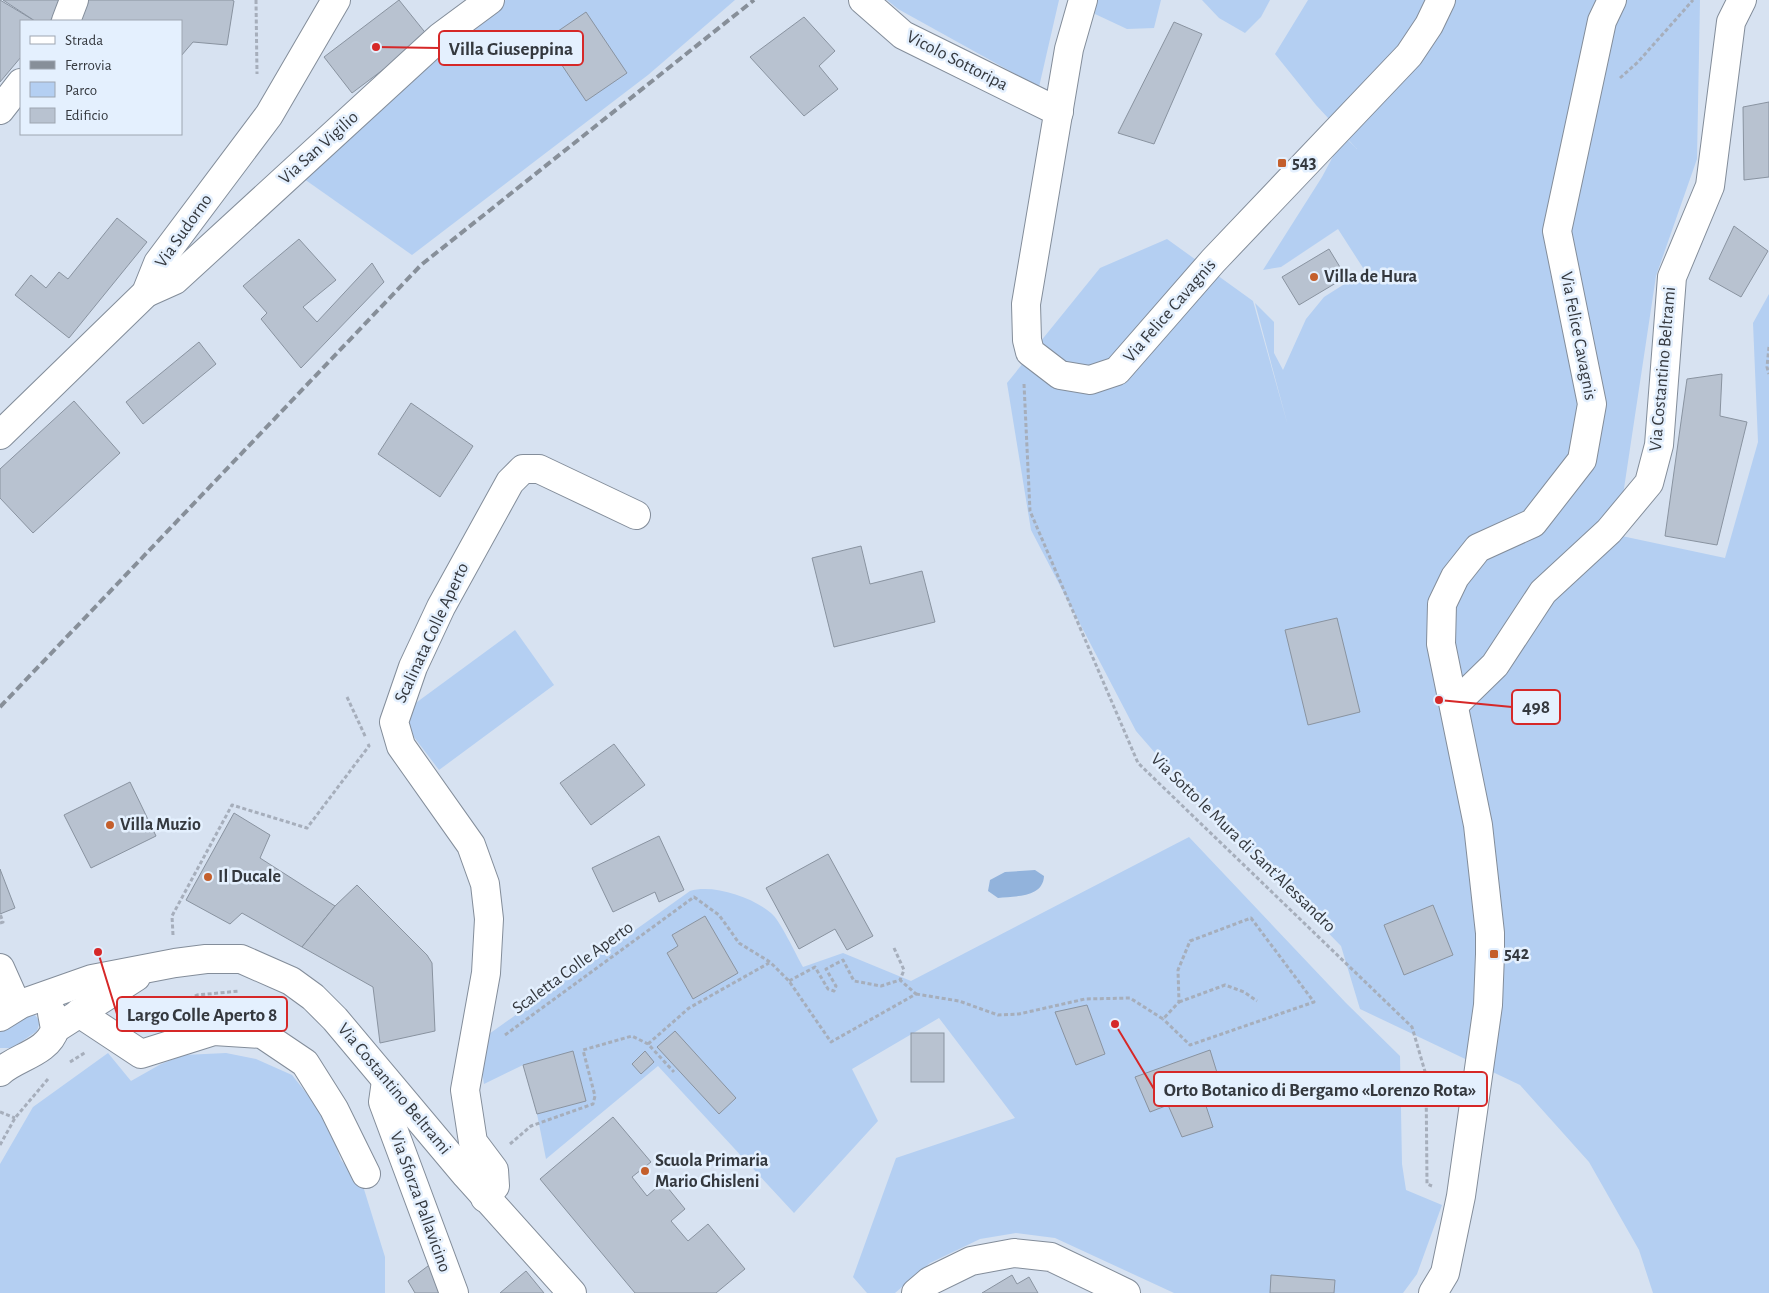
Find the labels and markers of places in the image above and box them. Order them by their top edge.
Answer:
callout: Villa Giuseppina [439,31,583,65]
place label: 543 [1292,154,1317,172]
marker: 543 [1276,157,1288,169]
place label: Villa de Hura [1324,268,1418,286]
marker: Villa de Hura [1308,271,1320,283]
callout: 498 [1512,690,1560,724]
place label: Villa Muzio [120,816,201,834]
marker: Villa Muzio [104,819,116,831]
place label: Il Ducale [218,868,281,886]
marker: Il Ducale [202,871,214,883]
place label: 542 [1504,945,1530,963]
marker: 542 [1488,948,1500,960]
callout: Largo Colle Aperto 8 [117,997,287,1031]
callout: Orto Botanico di Bergamo «Lorenzo Rota» [1154,1072,1487,1106]
place label: Scuola Primaria Mario Ghisleni [655,1152,769,1191]
marker: Scuola Primaria Mario Ghisleni [639,1165,651,1177]

